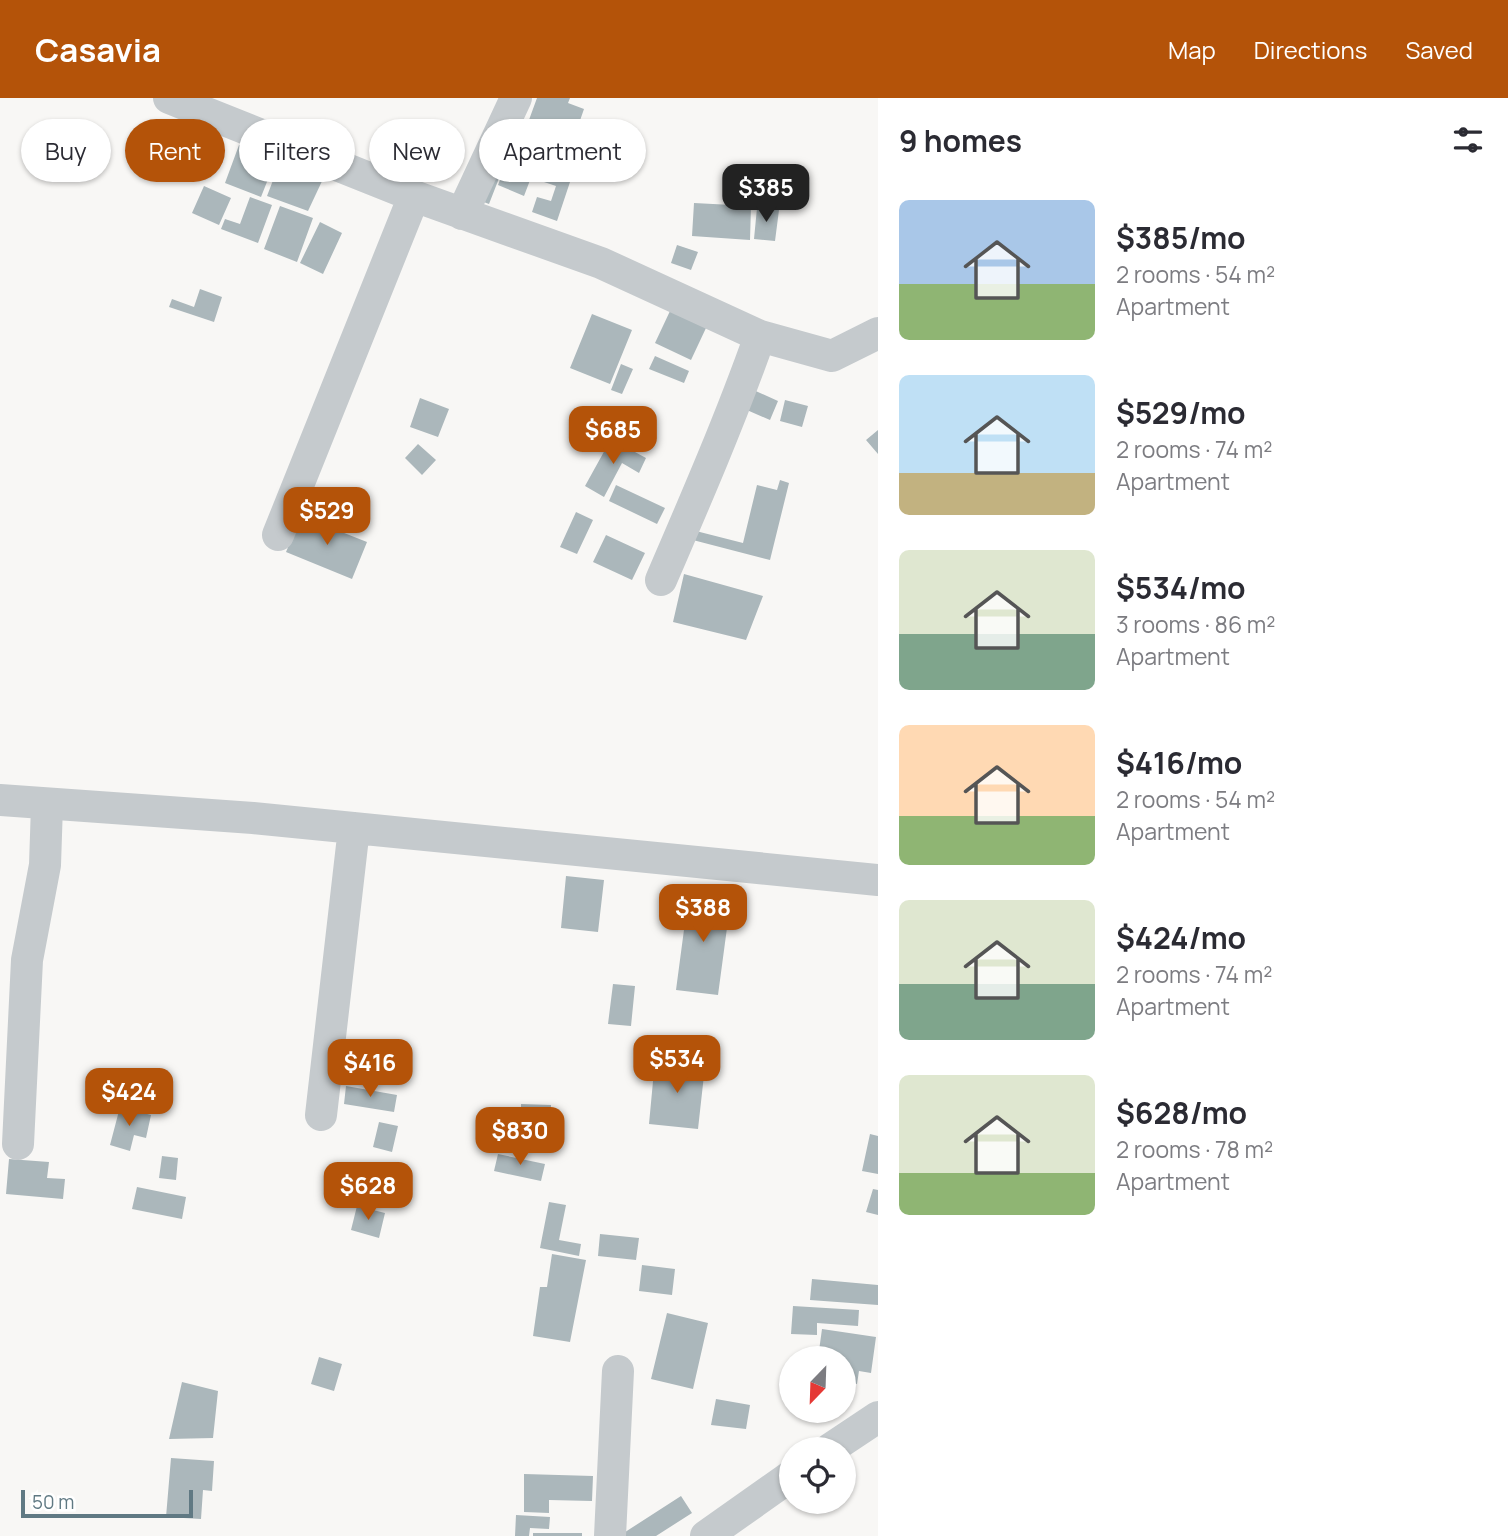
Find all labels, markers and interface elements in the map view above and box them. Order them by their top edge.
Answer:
text: Casavia [35,27,161,72]
text: Map [1168,33,1216,66]
text: Directions [1254,33,1367,66]
text: Saved [1405,33,1473,66]
chip: Buy [21,119,111,182]
chip: Rent [125,119,225,182]
chip: Filters [239,119,355,182]
chip: New [369,119,465,182]
chip: Apartment [479,119,646,182]
text: 9 homes [899,120,1022,161]
icon: filters [1449,121,1487,159]
pin: $385 [725,164,807,224]
text: $385 [738,171,794,203]
text: $385/mo [1116,217,1246,258]
icon: home [955,228,1039,312]
text: 2 rooms · 54 m² [1116,258,1275,290]
text: Apartment [1116,290,1230,322]
text: $529/mo [1116,392,1246,433]
icon: home [955,403,1039,487]
pin: $685 [572,406,654,466]
text: $685 [585,413,641,445]
text: 2 rooms · 74 m² [1116,433,1272,465]
text: Apartment [1116,465,1230,497]
pin: $529 [286,488,368,547]
text: $529 [299,494,355,526]
text: $534/mo [1116,567,1245,608]
icon: home [955,578,1039,662]
text: 3 rooms · 86 m² [1116,608,1276,640]
text: Apartment [1116,640,1230,672]
text: $416/mo [1116,742,1242,783]
icon: home [955,753,1039,837]
text: 2 rooms · 54 m² [1116,783,1275,815]
text: Apartment [1116,815,1230,847]
pin: $388 [662,884,744,944]
text: $388 [675,891,731,923]
text: $424/mo [1116,917,1246,958]
icon: home [955,928,1039,1012]
text: 2 rooms · 74 m² [1116,958,1272,990]
text: Apartment [1116,990,1230,1022]
pin: $534 [636,1035,718,1095]
pin: $416 [329,1040,411,1099]
text: $534 [649,1042,705,1074]
text: $416 [344,1046,396,1078]
pin: $424 [88,1068,170,1128]
text: $424 [101,1075,157,1107]
text: $628/mo [1116,1092,1247,1133]
icon: home [955,1103,1039,1187]
pin: $830 [479,1108,561,1167]
text: $830 [491,1114,549,1146]
text: 2 rooms · 78 m² [1116,1133,1273,1165]
pin: $628 [327,1162,409,1222]
text: Apartment [1116,1165,1230,1197]
text: $628 [340,1169,396,1201]
north arrow [779,1346,856,1423]
map controls [779,1346,856,1514]
button: locate [779,1437,856,1514]
scale bar [21,1487,192,1519]
text: 50 m [32,1489,74,1515]

